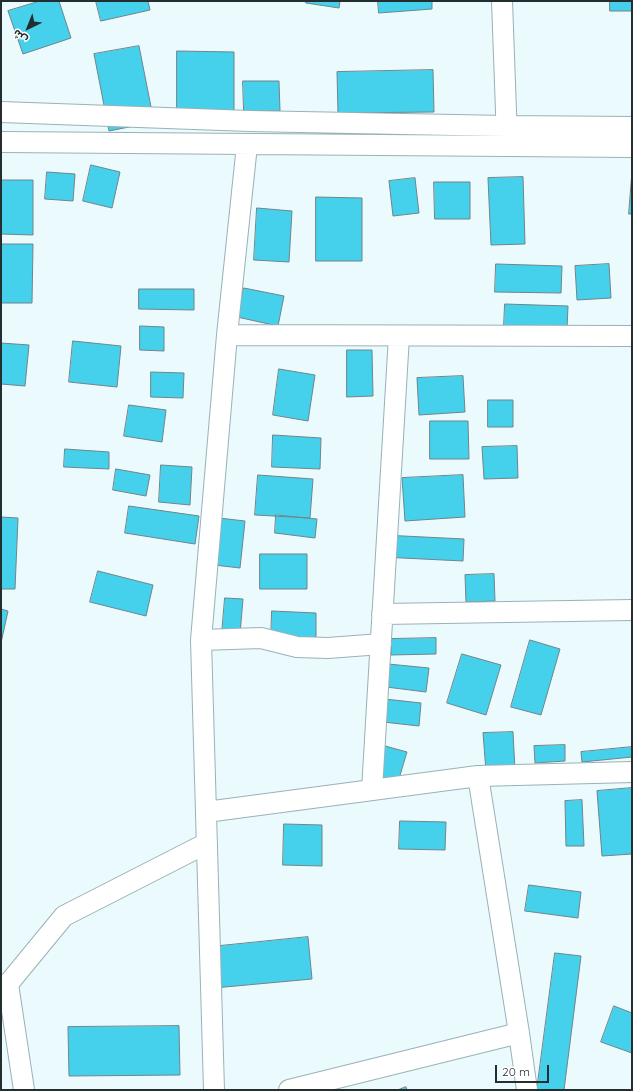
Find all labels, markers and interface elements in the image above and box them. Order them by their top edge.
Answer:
north arrow [8,8,48,48]
text: ش [10,27,30,47]
scale bar [497,1057,551,1083]
text: 20 m [502,1064,530,1079]

